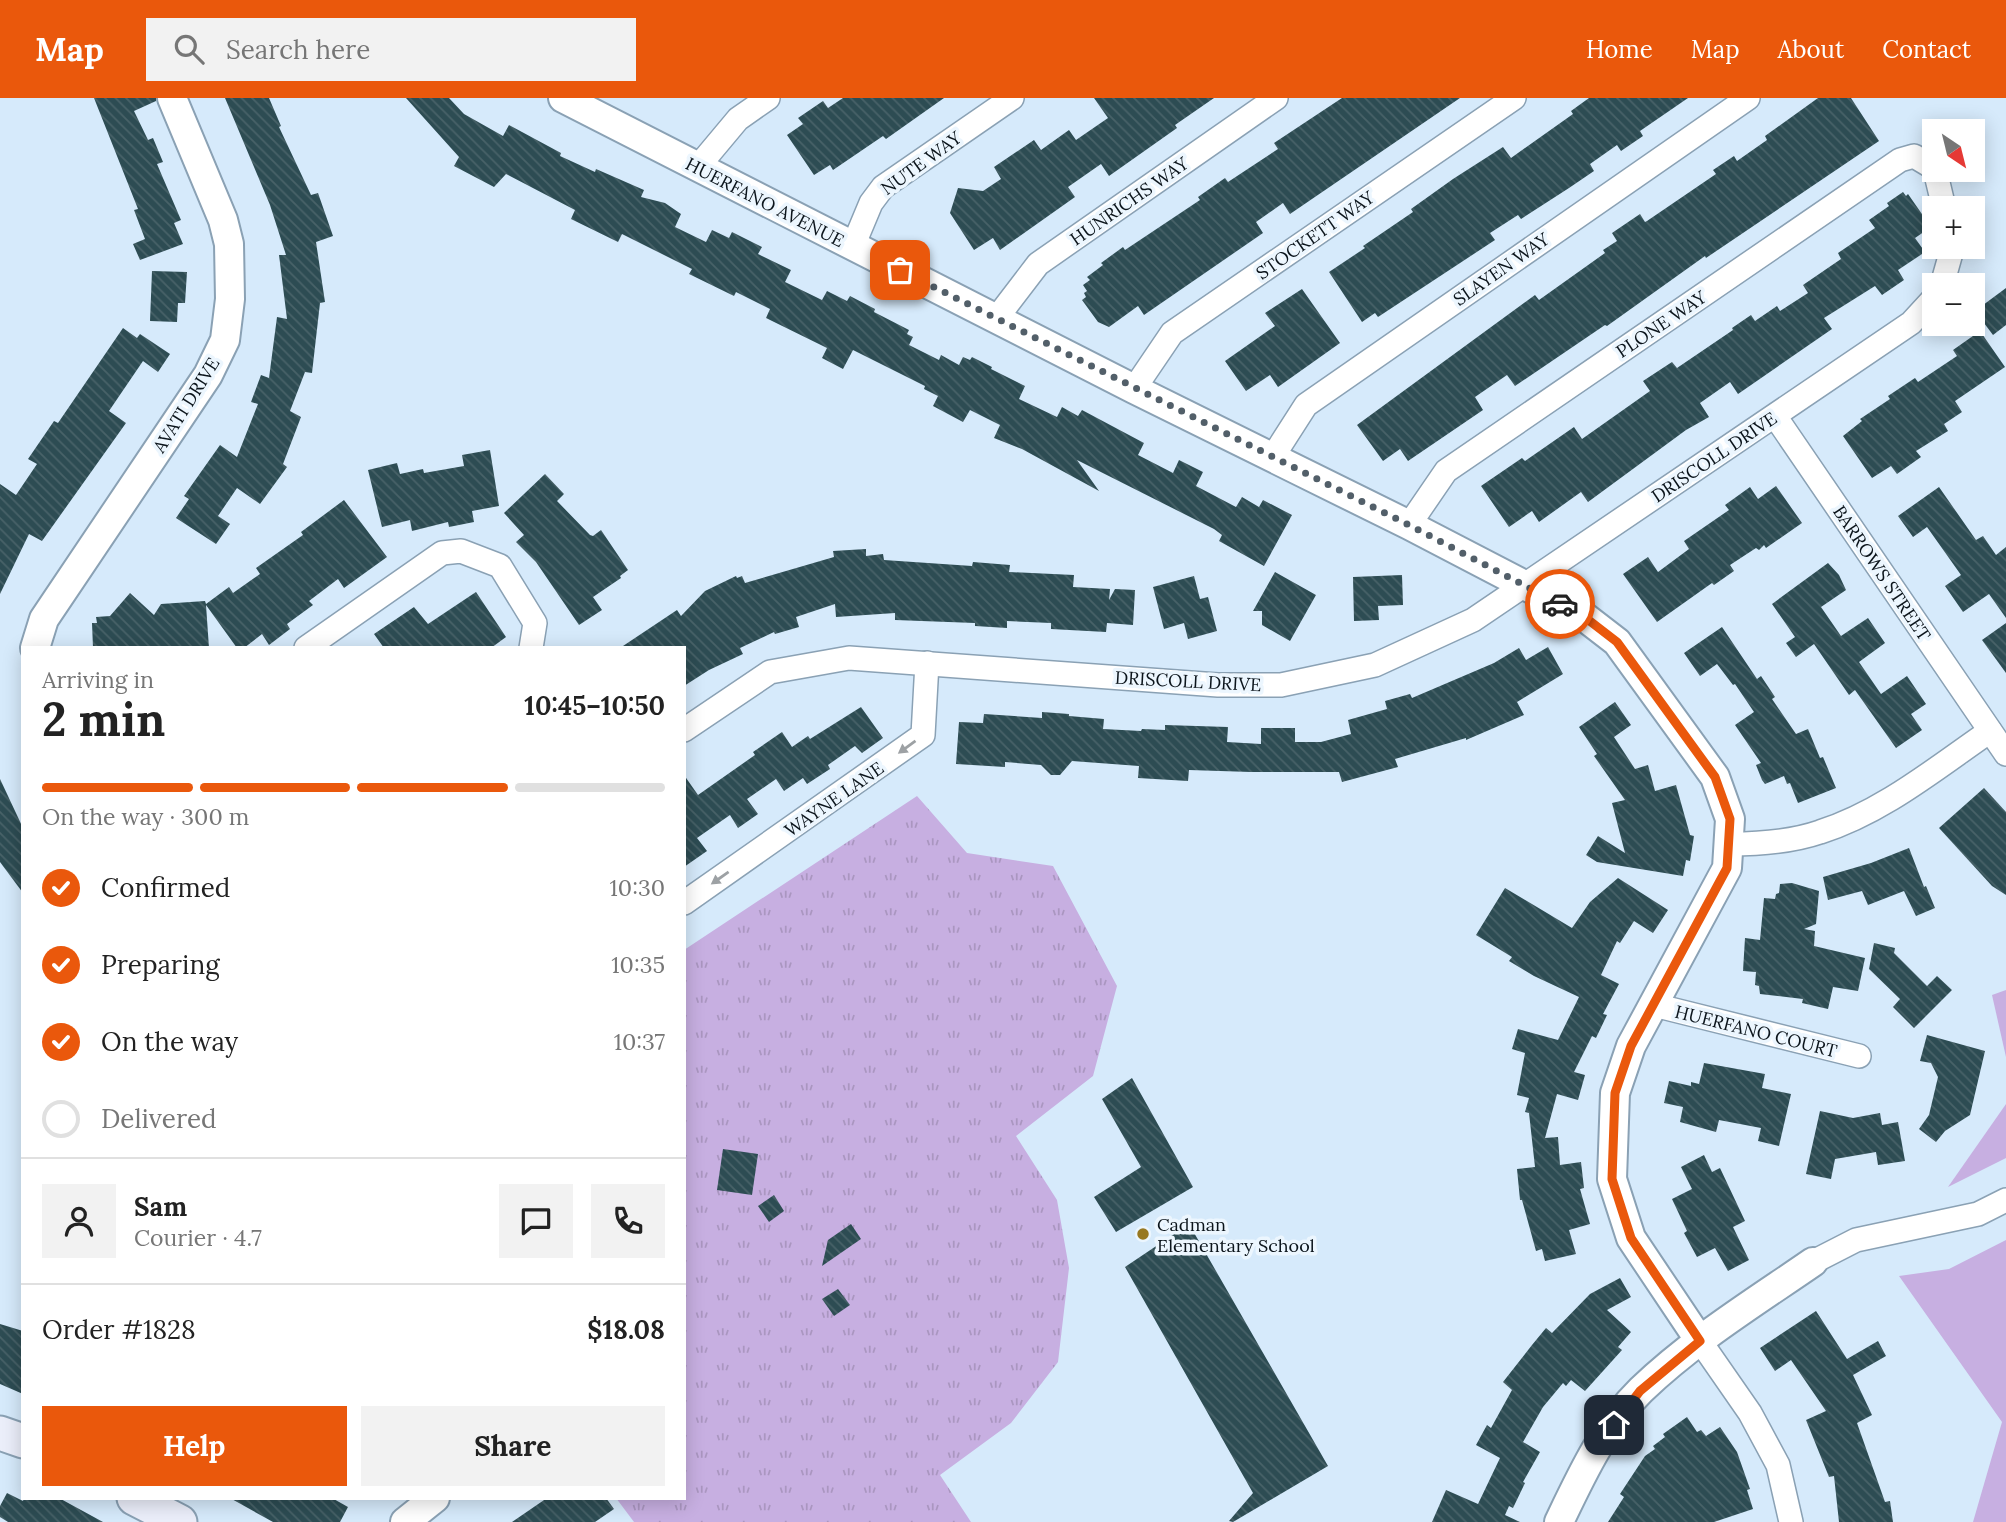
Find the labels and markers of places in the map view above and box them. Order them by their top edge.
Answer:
pin [870,240,930,300]
place label: Cadman Elementary School [1157,1213,1315,1257]
marker: Cadman Elementary School [1135,1226,1151,1242]
pin [1584,1395,1644,1455]

